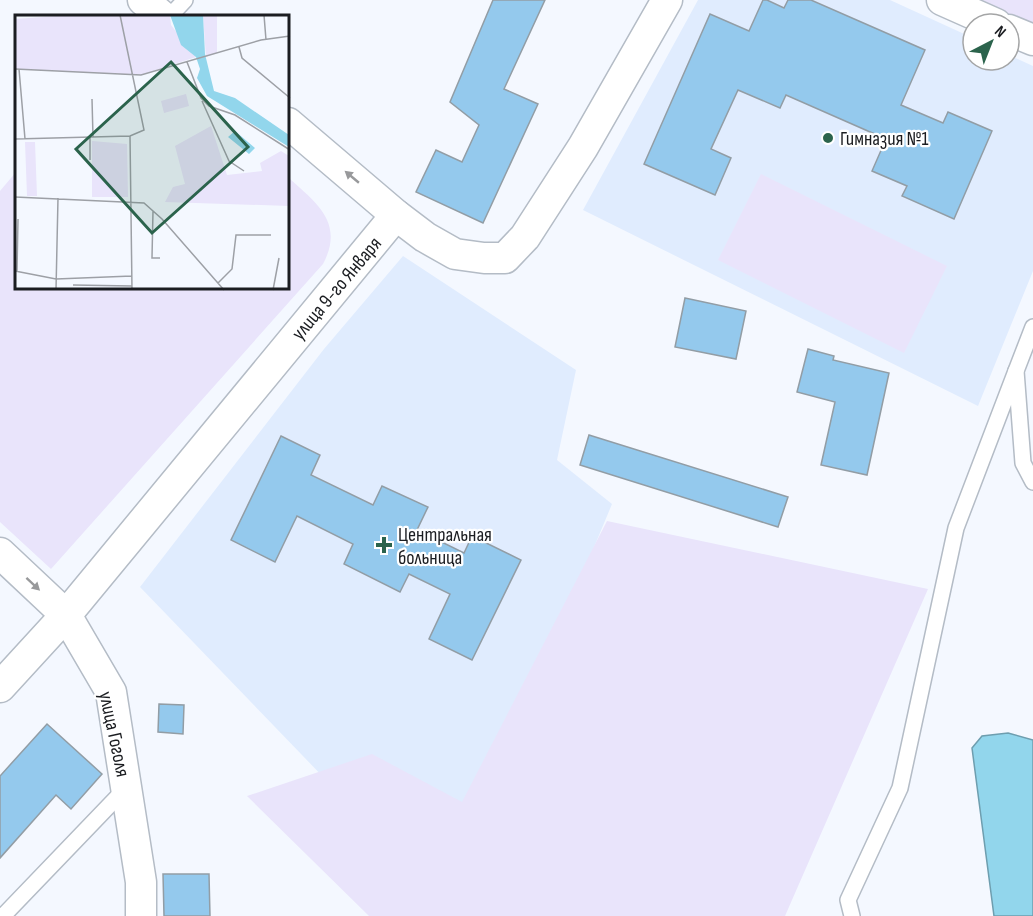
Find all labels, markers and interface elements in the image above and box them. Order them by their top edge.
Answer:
north arrow [961,12,1021,72]
inset map [15,15,290,290]
text: N [991,22,1010,42]
place label: Гимназия №1 [840,127,929,151]
marker: Гимназия №1 [821,131,835,145]
one-way arrow [344,171,360,184]
street label: улица 9-го Января [287,232,387,345]
place label: Центральная больница [398,523,492,570]
marker: Центральная больница [375,536,393,554]
one-way arrow [25,577,40,590]
street label: улица Гоголя [93,689,135,779]

